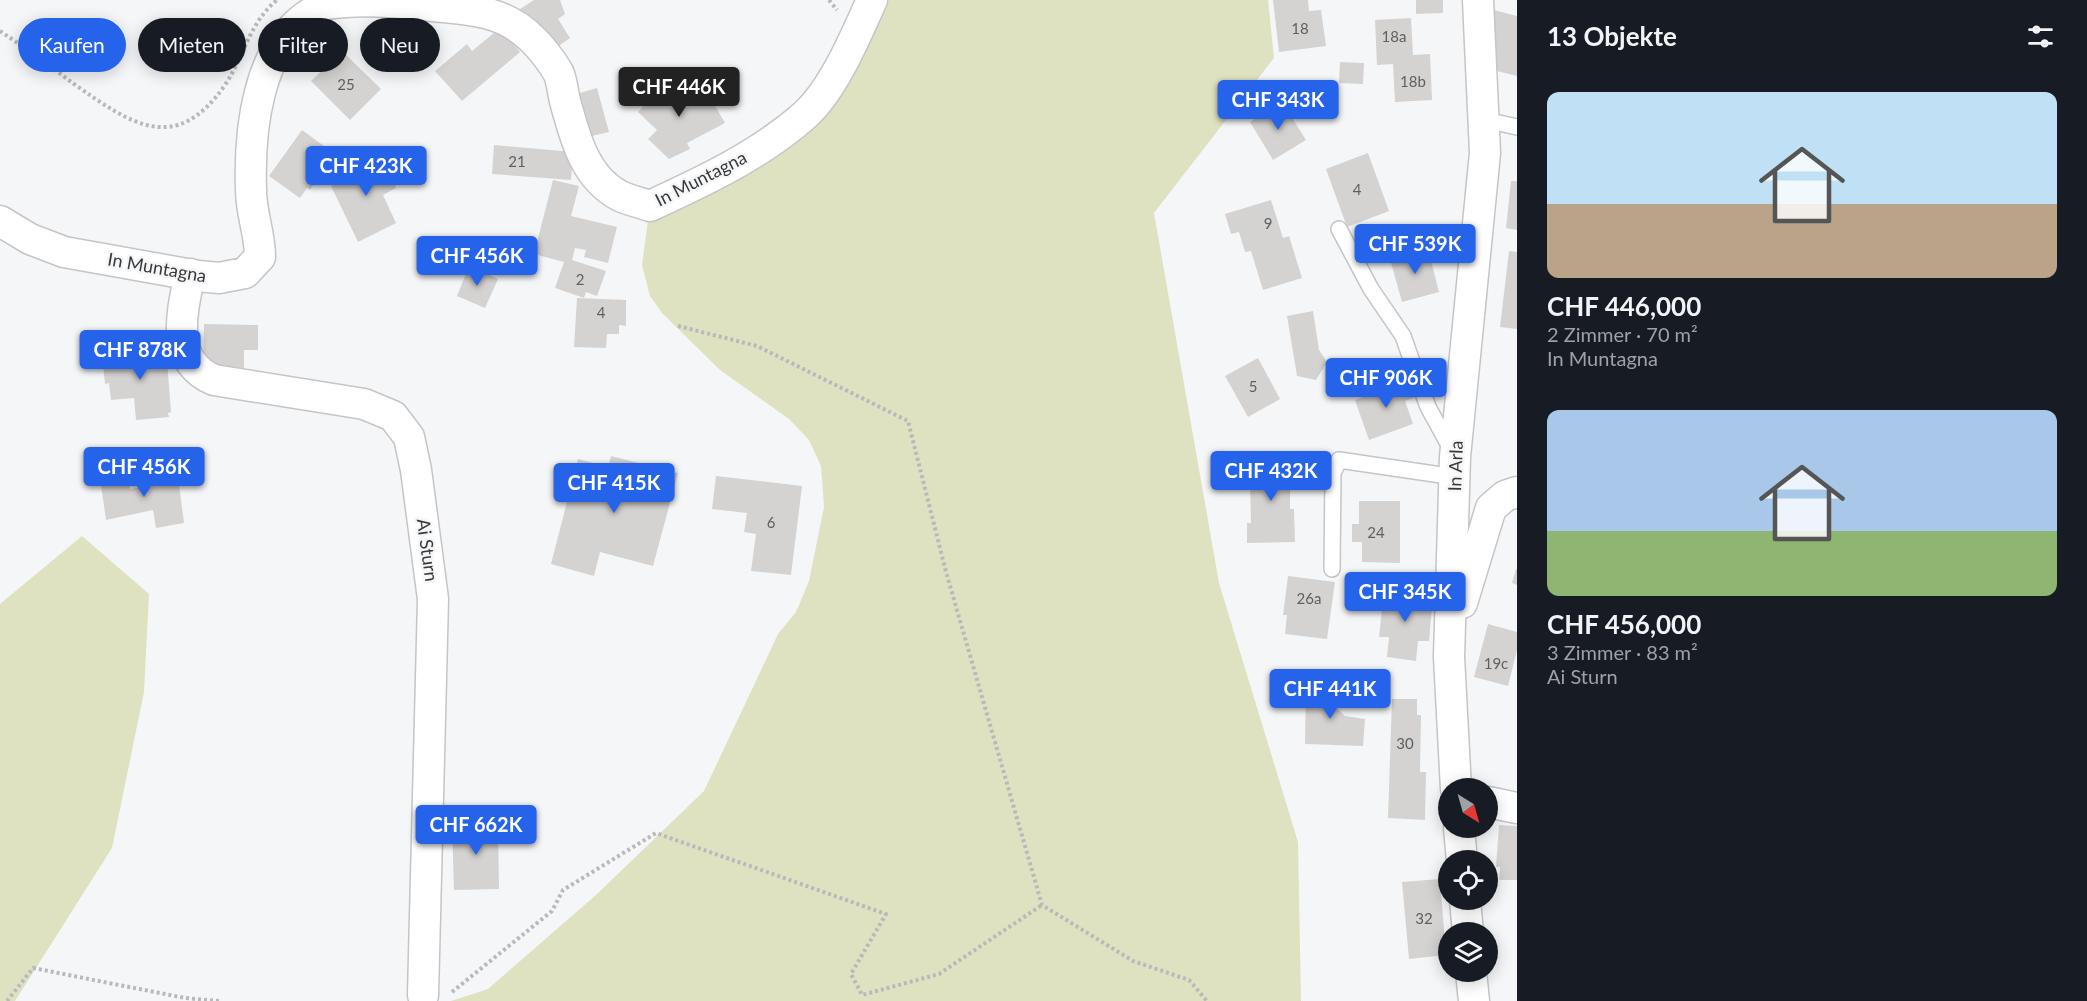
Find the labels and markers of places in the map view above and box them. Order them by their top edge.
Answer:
pin: CHF 446K [617,67,741,118]
pin: CHF 343K [1216,80,1340,131]
pin: CHF 423K [304,146,428,197]
pin: CHF 539K [1353,224,1477,275]
pin: CHF 456K [415,236,539,287]
pin: CHF 878K [78,330,202,381]
pin: CHF 906K [1324,358,1448,409]
pin: CHF 456K [82,447,206,498]
pin: CHF 432K [1209,451,1333,502]
pin: CHF 415K [552,463,676,514]
pin: CHF 345K [1343,572,1467,623]
pin: CHF 441K [1268,669,1392,720]
pin: CHF 662K [414,805,538,856]

